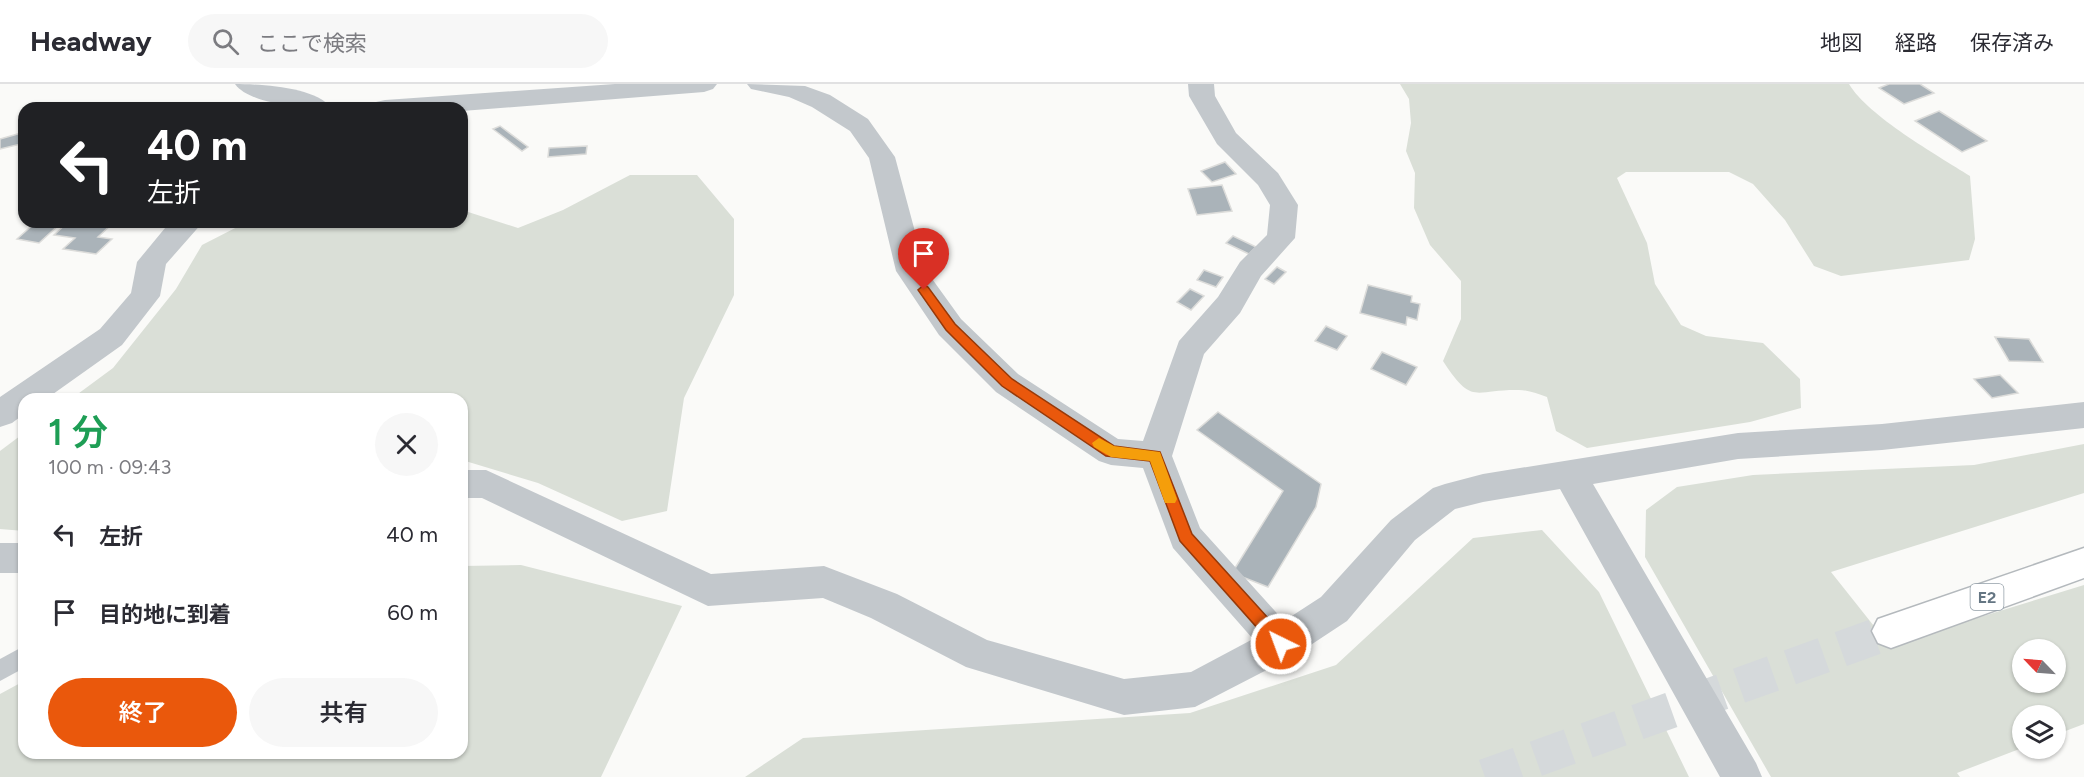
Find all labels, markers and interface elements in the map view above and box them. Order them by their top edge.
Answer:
search box [188,14,608,68]
text: Headway [30,24,152,58]
icon: search [209,25,242,58]
text: ここで検索 [257,30,367,57]
text: 地図 [1820,30,1862,55]
text: 経路 [1895,30,1937,55]
text: 保存済み [1970,30,2054,55]
text: 40 m [147,120,247,171]
icon: left [48,126,126,204]
text: 左折 [147,176,201,209]
pin [898,228,949,290]
icon: arrive [907,237,940,270]
text: 1 分 [48,411,108,454]
button: close [375,413,438,476]
text: 100 m · 09:43 [48,455,171,479]
icon: left [48,518,81,551]
text: 40 m [386,521,438,548]
text: 左折 [99,523,143,550]
road number: E2 [1970,584,2004,610]
icon: arrive [48,596,81,629]
text: 60 m [387,599,438,626]
text: 目的地に到着 [99,601,231,628]
position arrow [1249,612,1313,676]
north arrow [2012,639,2066,693]
map controls [2012,639,2066,759]
button: 終了 [48,678,237,747]
button: 共有 [249,678,438,747]
button: layers [2012,705,2066,759]

